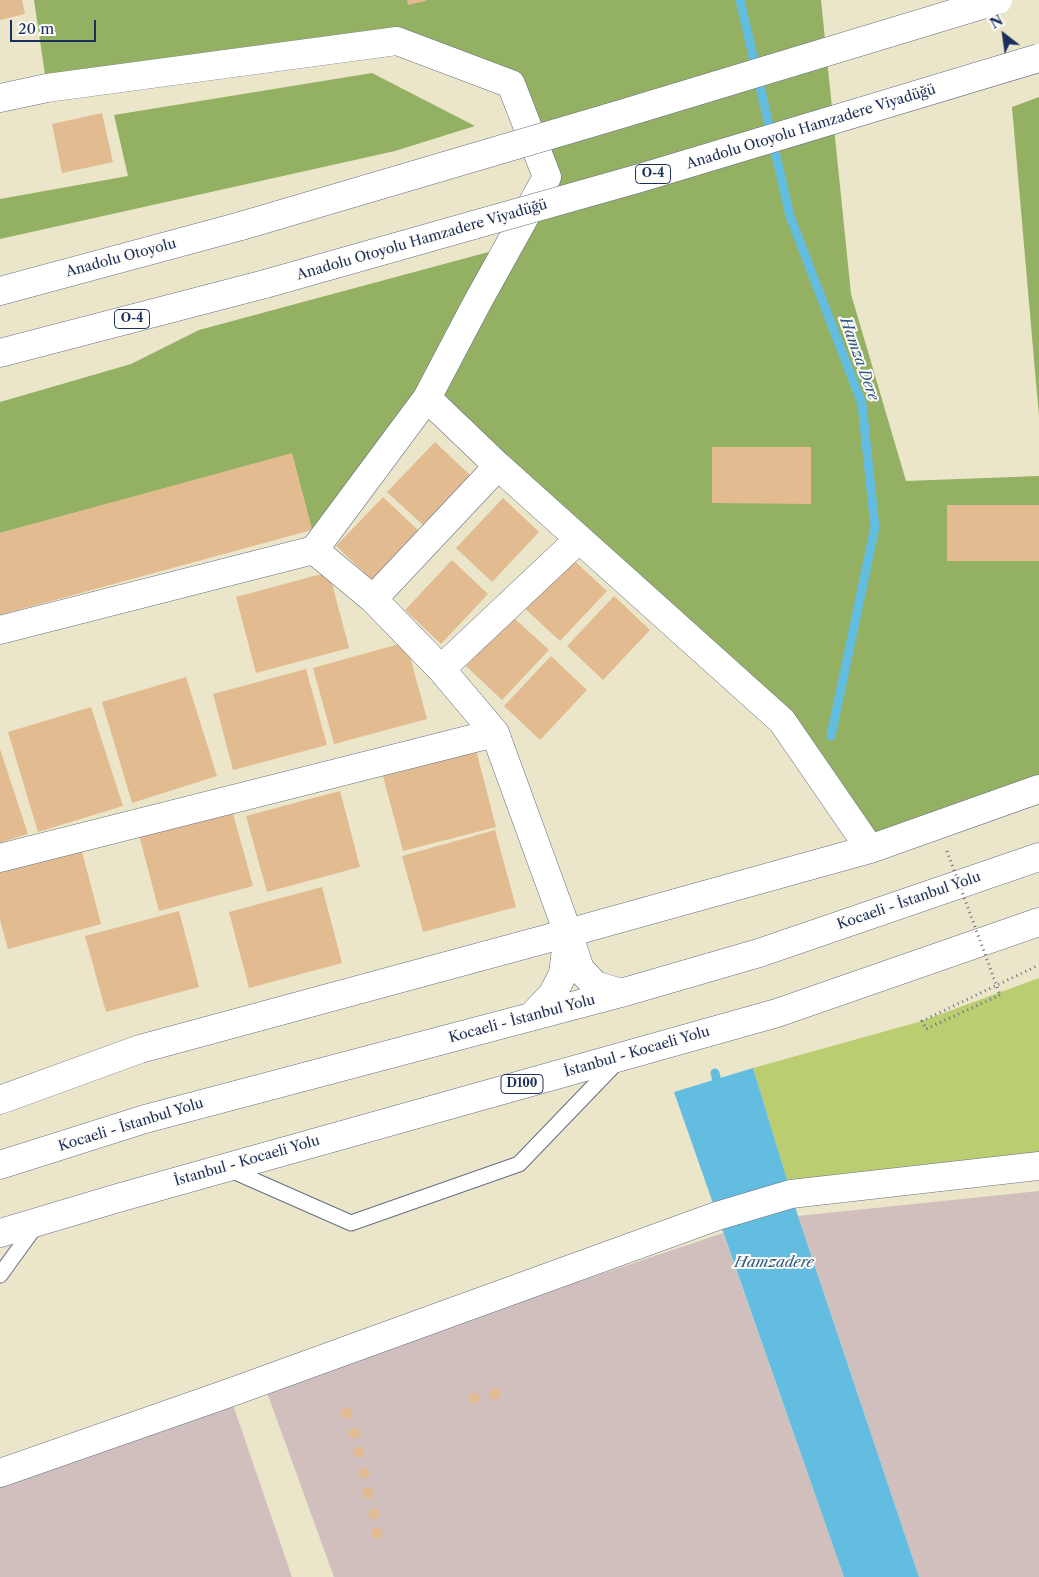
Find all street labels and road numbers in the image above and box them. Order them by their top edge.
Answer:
street label: Anadolu Otoyolu Hamzadere Viyadüğü [684,81,938,173]
road number: O-4 [636,164,670,183]
street label: Anadolu Otoyolu Hamzadere Viyadüğü [295,196,549,284]
street label: Anadolu Otoyolu [64,235,178,281]
road number: O-4 [114,310,150,328]
street label: Kocaeli - İstanbul Yolu [835,869,983,933]
street label: Kocaeli - İstanbul Yolu [447,991,597,1047]
street label: İstanbul - Kocaeli Yolu [562,1023,712,1081]
road number: D100 [501,1074,543,1094]
street label: Kocaeli - İstanbul Yolu [56,1095,206,1155]
street label: İstanbul - Kocaeli Yolu [172,1132,322,1190]

